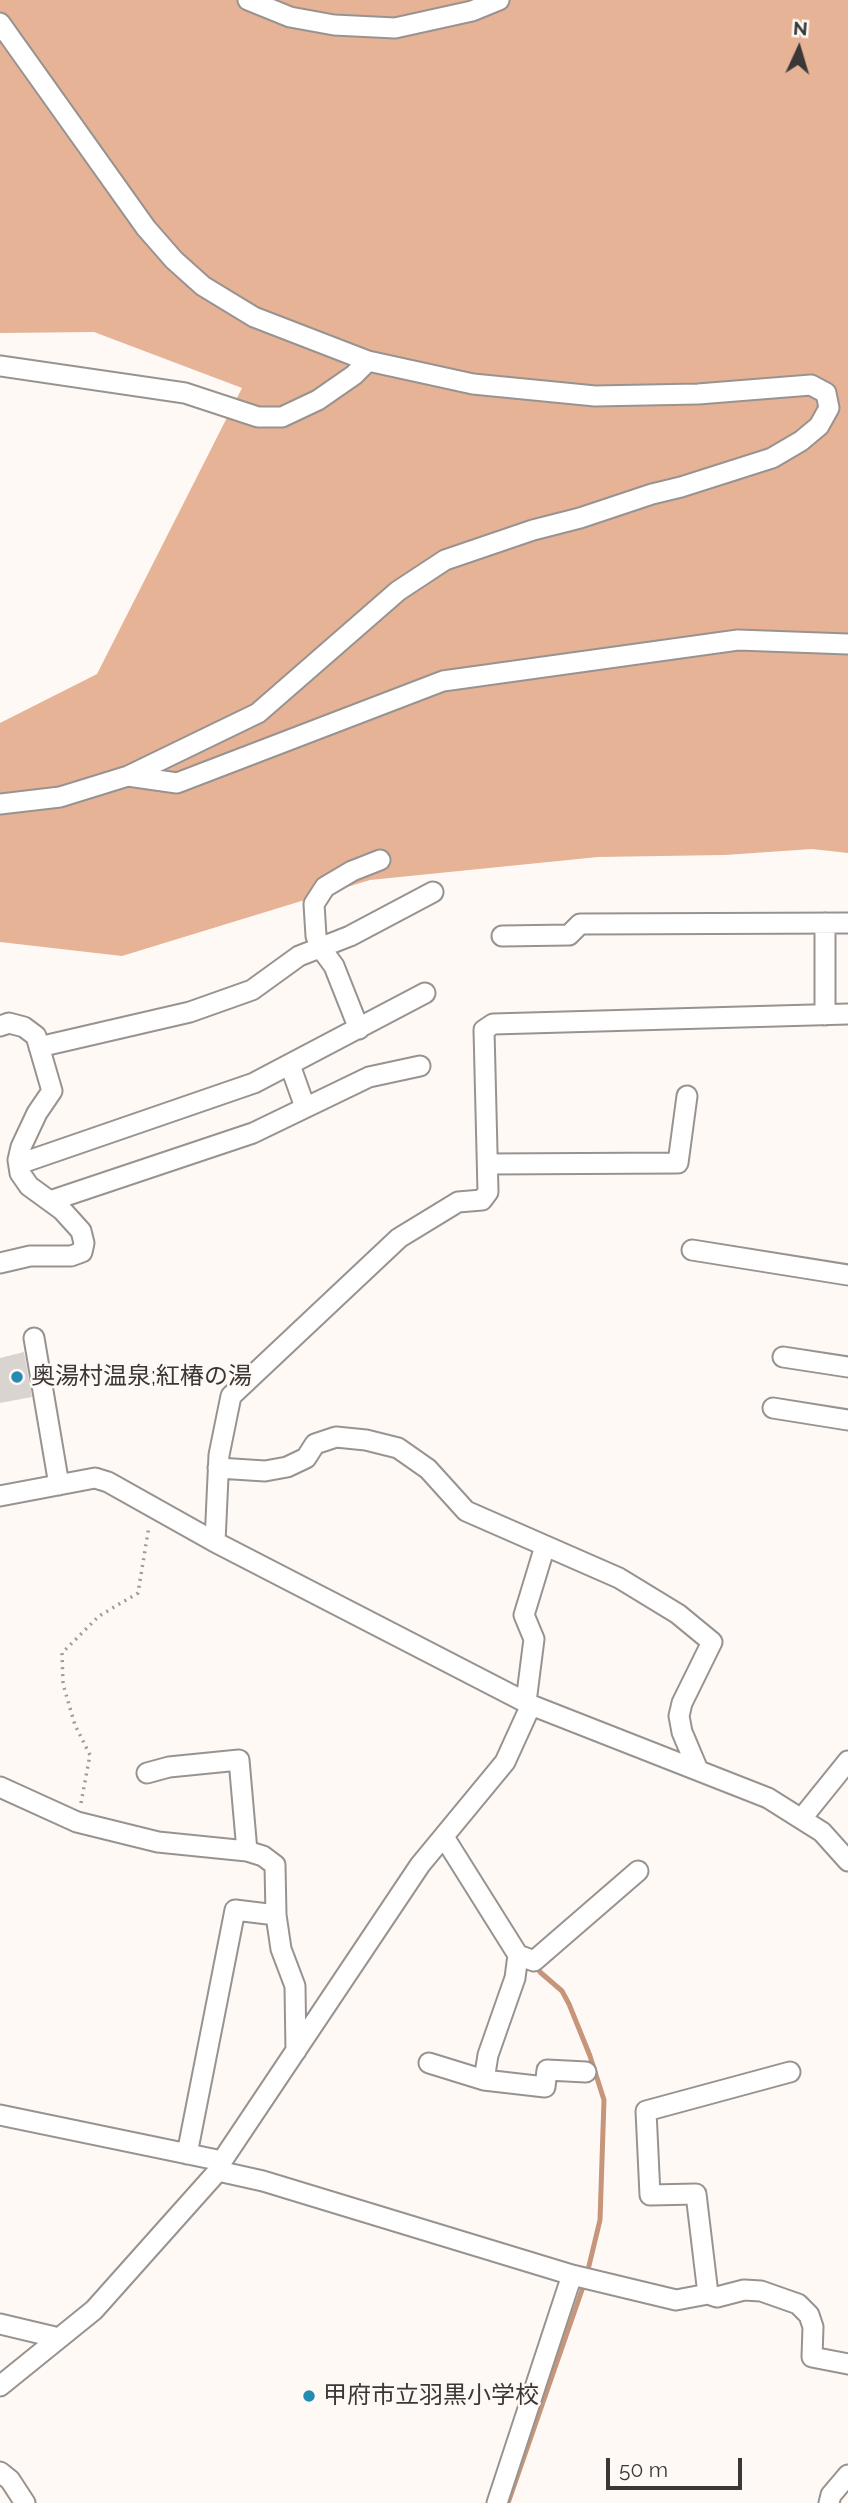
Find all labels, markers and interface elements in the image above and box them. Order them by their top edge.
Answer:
north arrow [764,14,834,84]
text: N [792,17,808,40]
place label: 奥湯村温泉;紅椿の湯 [31,1363,252,1391]
marker: 奥湯村温泉;紅椿の湯 [9,1369,25,1385]
place label: 甲府市立羽黒小学校 [323,2382,539,2410]
marker: 甲府市立羽黒小学校 [301,2388,317,2404]
scale bar [610,2444,746,2488]
text: 50 m [619,2457,668,2482]

